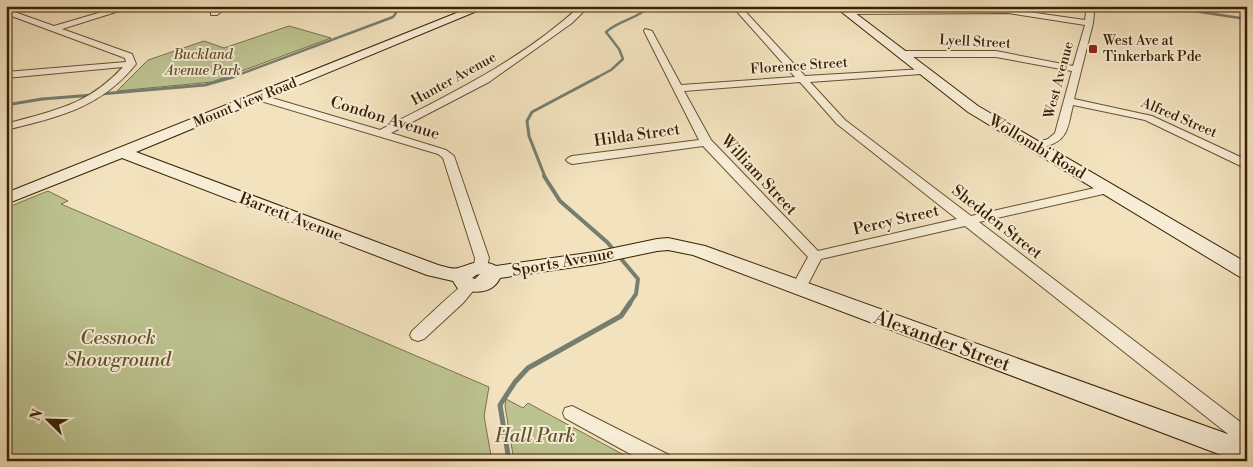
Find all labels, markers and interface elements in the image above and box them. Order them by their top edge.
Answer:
street label: Lyell Street [939,31,1011,53]
place label: West Ave at Tinkerbark Pde [1102,32,1202,66]
street label: West Avenue [1040,39,1078,122]
marker: West Ave at Tinkerbark Pde [1087,43,1099,55]
park label: Buckland Avenue Park [163,46,241,80]
street label: Hunter Avenue [408,48,500,110]
street label: Florence Street [750,54,848,78]
street label: Mount View Road [191,74,300,132]
street label: Condon Avenue [328,92,442,144]
street label: Alfred Street [1137,94,1220,142]
street label: Wollombi Road [984,110,1089,184]
street label: Hilda Street [593,119,682,151]
street label: William Street [716,130,802,220]
street label: Shedden Street [948,180,1046,264]
street label: Barrett Avenue [236,188,345,246]
street label: Percy Street [851,200,941,240]
street label: Sports Avenue [510,243,616,281]
street label: Alexander Street [870,305,1014,377]
park label: Cessnock Showground [65,326,172,372]
north arrow [22,394,72,444]
text: N [27,407,47,424]
park label: Hall Park [494,424,575,448]

